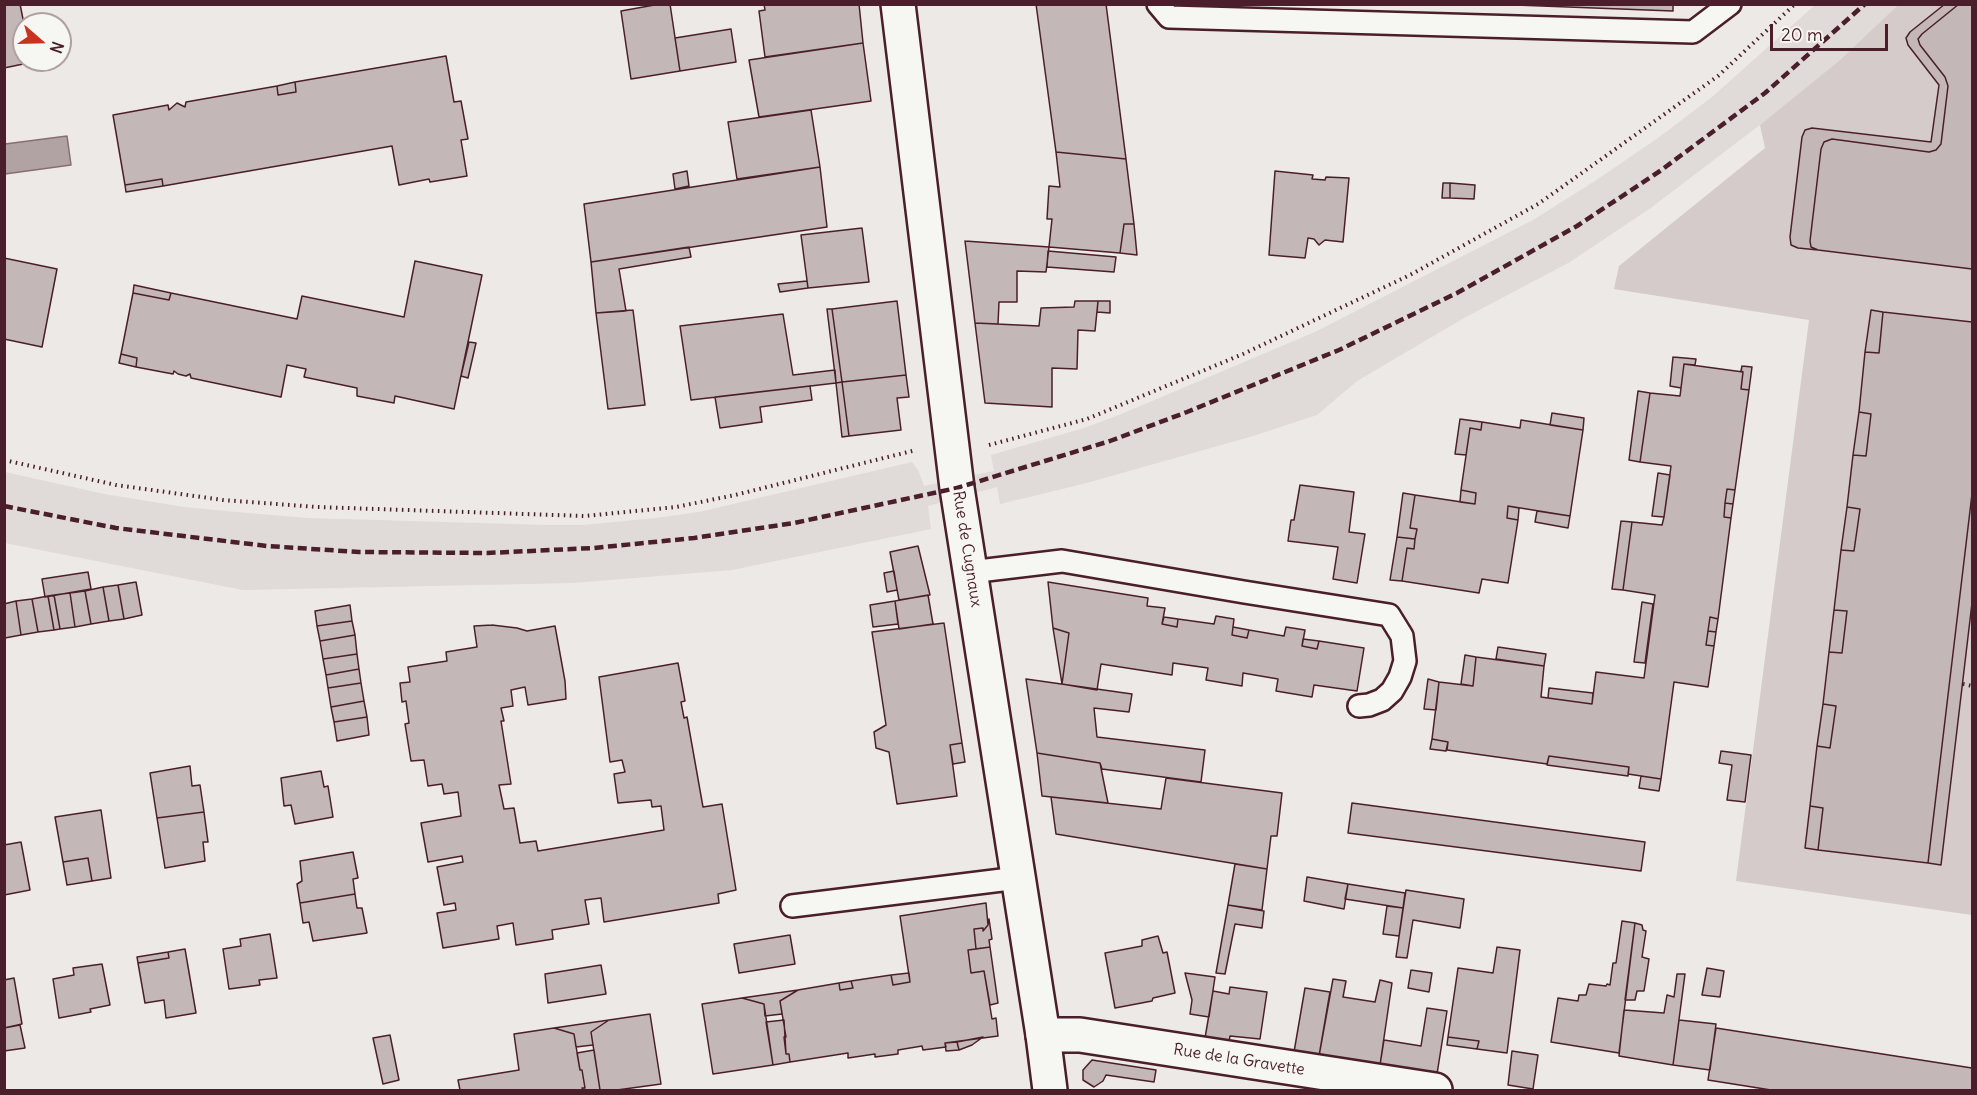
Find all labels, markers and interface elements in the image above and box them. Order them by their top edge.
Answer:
north arrow [12,12,72,72]
scale bar [1773,12,1892,50]
text: 20 m [1781,23,1823,46]
text: N [46,39,68,56]
street label: Rue de Cugnaux [948,489,986,609]
street label: Rue de la Gravette [1172,1040,1306,1080]

